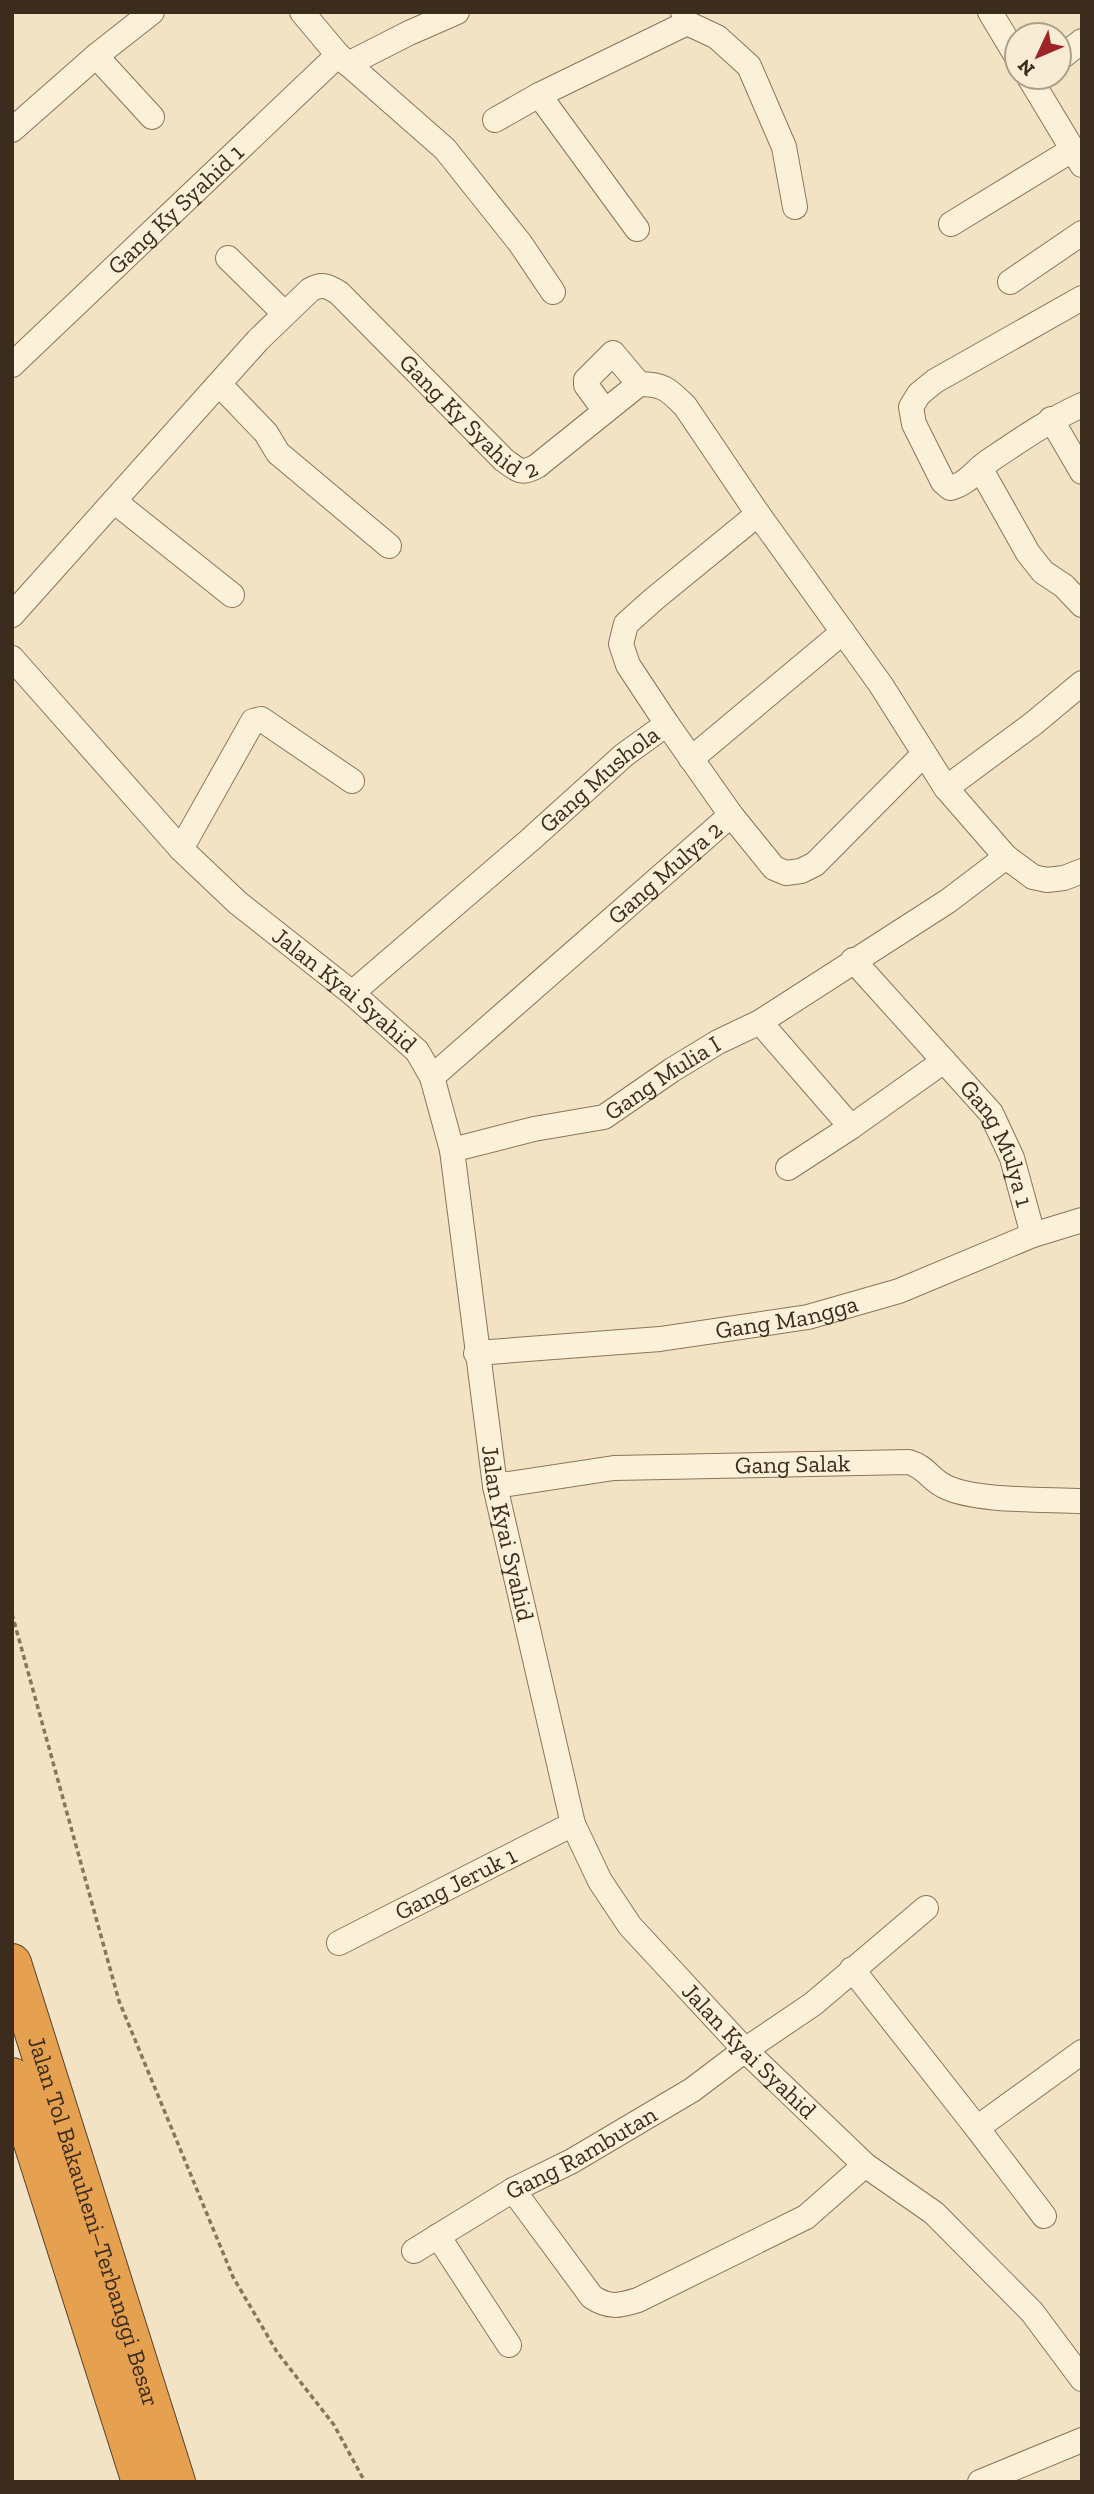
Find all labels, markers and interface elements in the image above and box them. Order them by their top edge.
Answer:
north arrow [1003,21,1073,91]
text: N [1013,54,1039,81]
street label: Gang Ky Syahid 1 [101,138,249,280]
street label: Gang Ky Syahid 2 [394,348,542,485]
street label: Gang Mushola [533,719,665,838]
street label: Gang Mulya 2 [602,814,728,930]
street label: Jalan Kyai Syahid [267,921,423,1058]
street label: Gang Mulia I [599,1029,725,1126]
street label: Gang Mulya 1 [954,1073,1040,1210]
street label: Gang Mangga [713,1288,861,1345]
street label: Jalan Kyai Syahid [476,1443,541,1624]
street label: Gang Salak [735,1448,851,1480]
street label: Gang Jeruk 1 [390,1840,521,1926]
street label: Jalan Kyai Syahid [676,1977,823,2125]
street label: Jalan Tol Bakauheni–Terbanggi Besar [22,2032,166,2410]
street label: Gang Rambutan [501,2099,662,2205]

